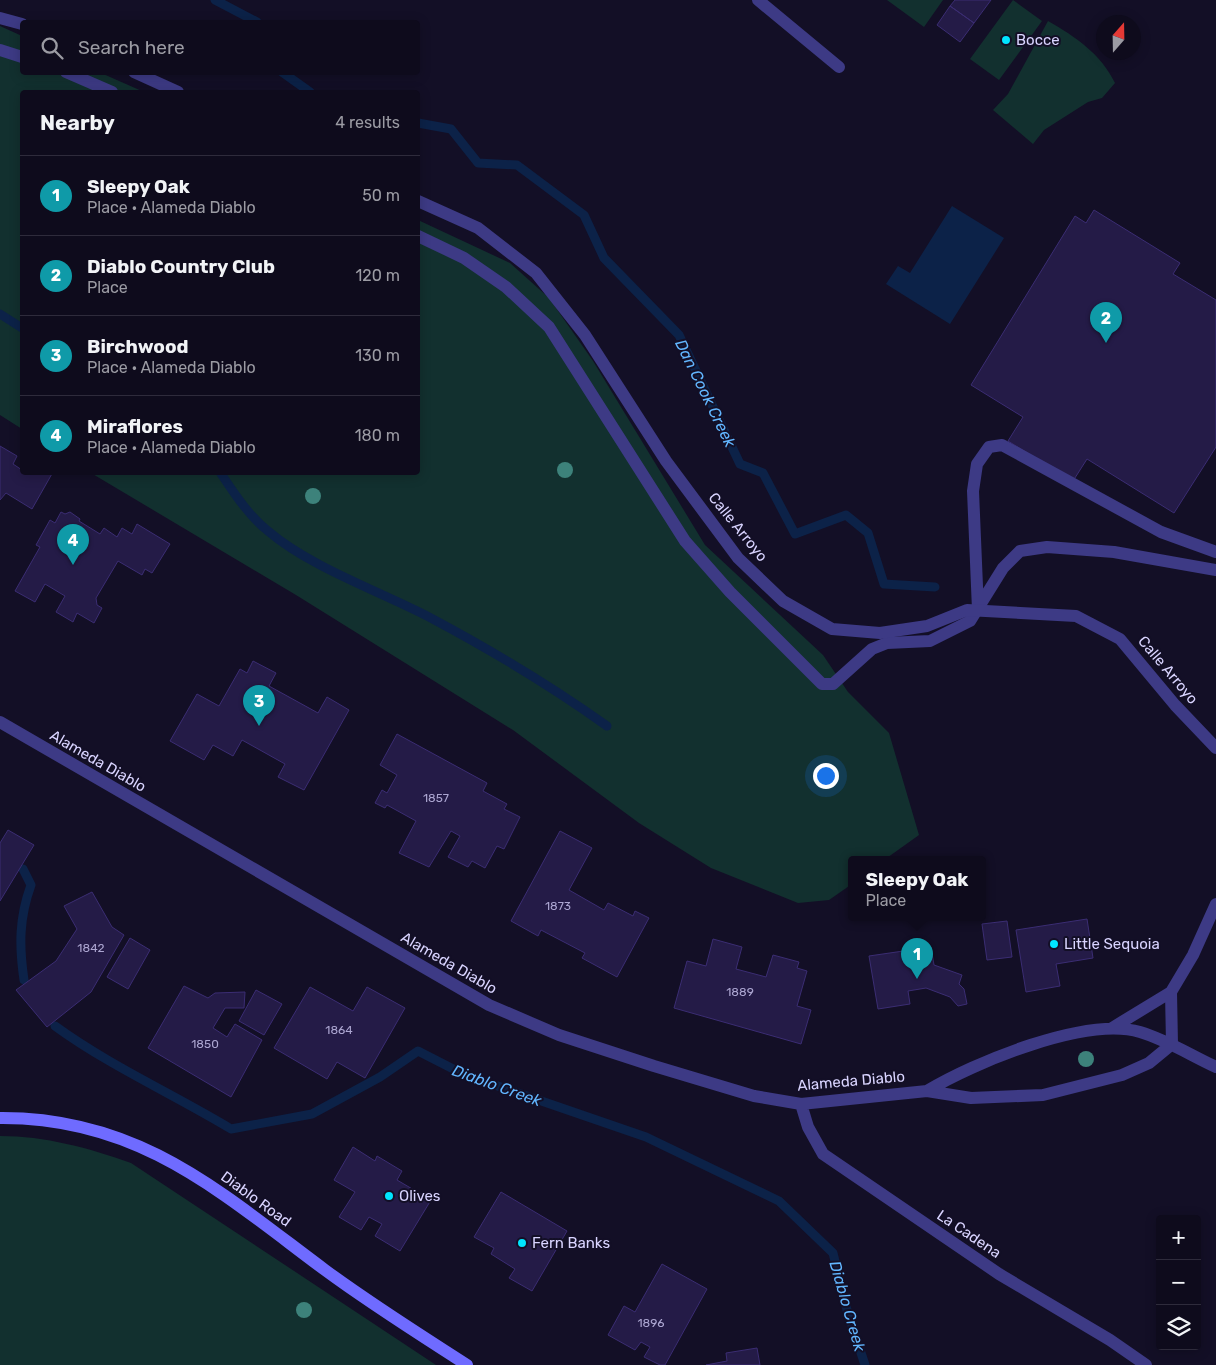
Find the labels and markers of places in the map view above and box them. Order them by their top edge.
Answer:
place label: Bocce [1016,31,1060,49]
marker: Bocce [1000,34,1012,46]
pin: 2 [1090,302,1122,343]
pin: 4 [57,524,89,565]
pin: 3 [243,685,275,726]
place label: Little Sequoia [1064,935,1160,953]
pin: 1 [901,938,933,979]
marker: Little Sequoia [1048,938,1060,950]
place label: Olives [399,1187,441,1205]
marker: Olives [383,1190,395,1202]
place label: Fern Banks [532,1234,610,1252]
marker: Fern Banks [516,1237,528,1249]

